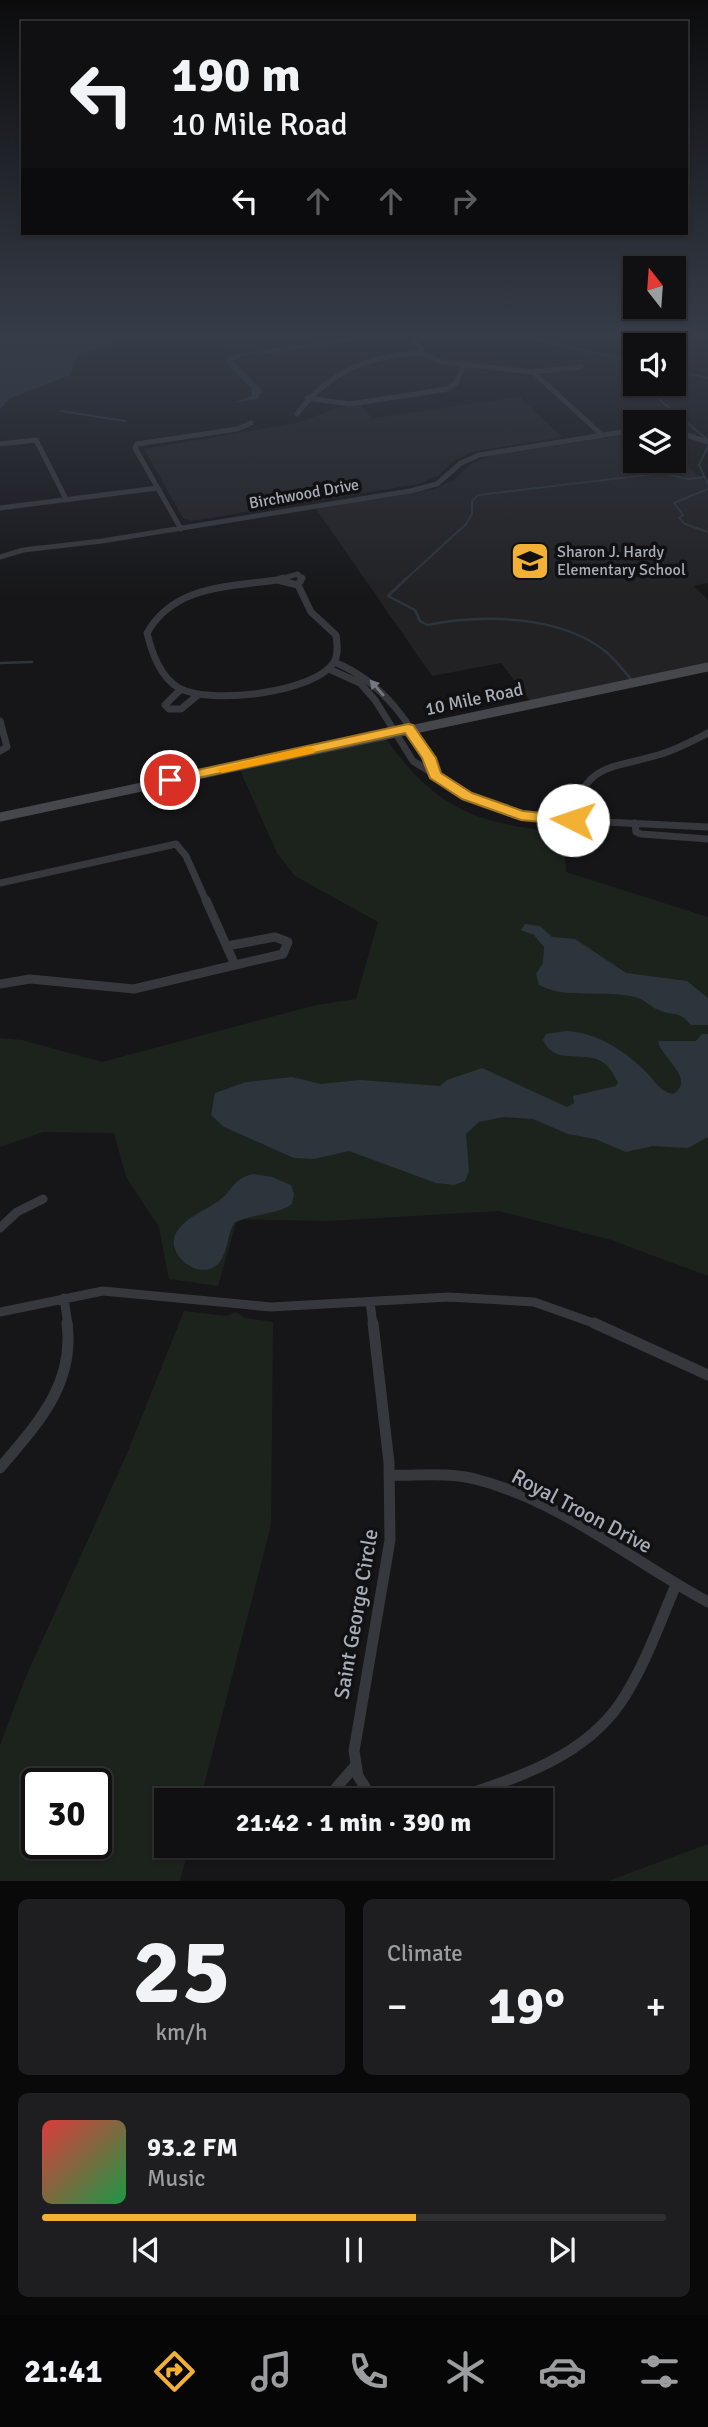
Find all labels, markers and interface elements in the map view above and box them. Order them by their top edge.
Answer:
text: 190 m [171,45,301,105]
icon: left [56,49,147,140]
text: 10 Mile Road [171,105,348,144]
icon: left [226,182,264,220]
icon: ahead [299,182,337,220]
icon: ahead [372,182,410,220]
icon: right [445,182,483,220]
north arrow [623,256,686,318]
map controls [623,256,686,473]
button: sound [623,333,686,396]
button: layers [623,410,686,473]
street label: Birchwood Drive [247,474,361,514]
school or university icon: Sharon J. Hardy Elementary School [509,540,551,582]
place label: Sharon J. Hardy Elementary School [557,542,686,580]
street label: 10 Mile Road [423,678,525,720]
one-way arrow [369,679,385,697]
pin [140,750,200,810]
icon: arrive [151,761,189,799]
position arrow [536,783,610,857]
street label: Royal Troon Drive [507,1463,657,1559]
street label: Saint George Circle [328,1527,384,1701]
speed limit sign: 30 [21,1768,112,1859]
text: 21:42 · 1 min · 390 m [236,1807,471,1839]
text: 25 [132,1916,231,2029]
text: Climate [387,1939,463,1968]
text: 19° [488,1974,565,2038]
text: − [387,1983,408,2030]
text: + [645,1983,666,2030]
text: km/h [155,2018,208,2047]
text: 93.2 FM [147,2132,238,2164]
text: Music [147,2164,205,2193]
icon: previous [127,2231,165,2269]
icon: pause [335,2231,373,2269]
icon: next [543,2231,581,2269]
icon: directions [150,2347,199,2396]
icon: music [247,2347,296,2396]
icon: phone [344,2347,393,2396]
icon: climate [441,2347,490,2396]
icon: car [538,2347,587,2396]
icon: filters [635,2347,684,2396]
text: 21:41 [24,2352,103,2391]

